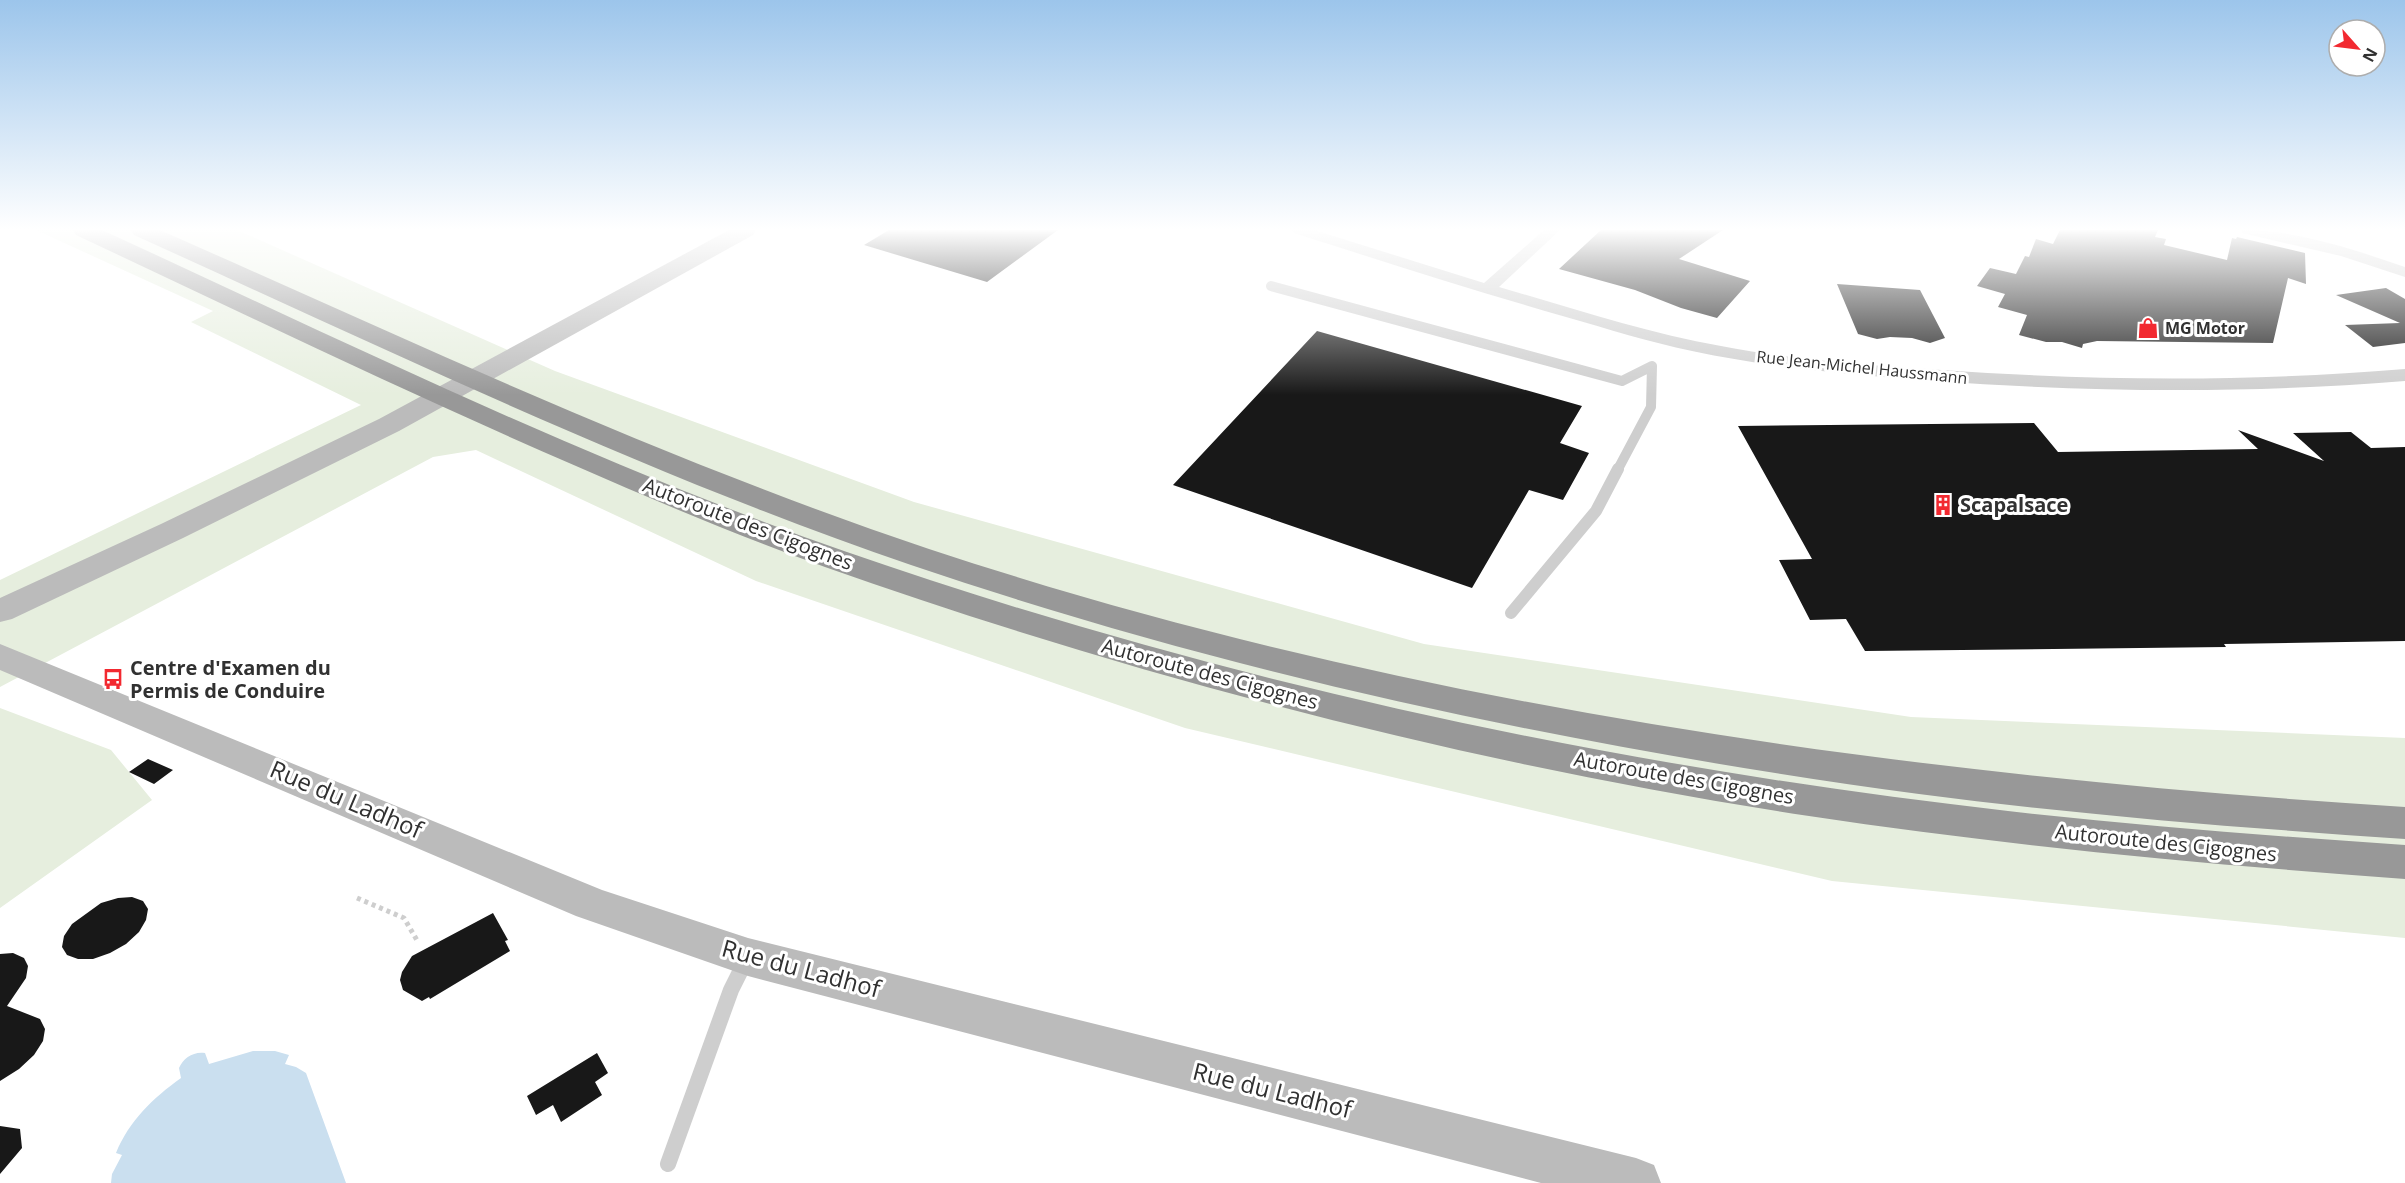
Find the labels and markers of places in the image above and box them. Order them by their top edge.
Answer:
shop icon: MG Motor [2136,316,2160,340]
place label: MG Motor [2165,317,2245,339]
place label: Scapalsace [1960,491,2068,518]
building icon: Scapalsace [1931,493,1955,517]
place label: Centre d'Examen du Permis de Conduire [130,654,331,704]
bus stop icon: Centre d'Examen du Permis de Conduire [101,667,125,691]

